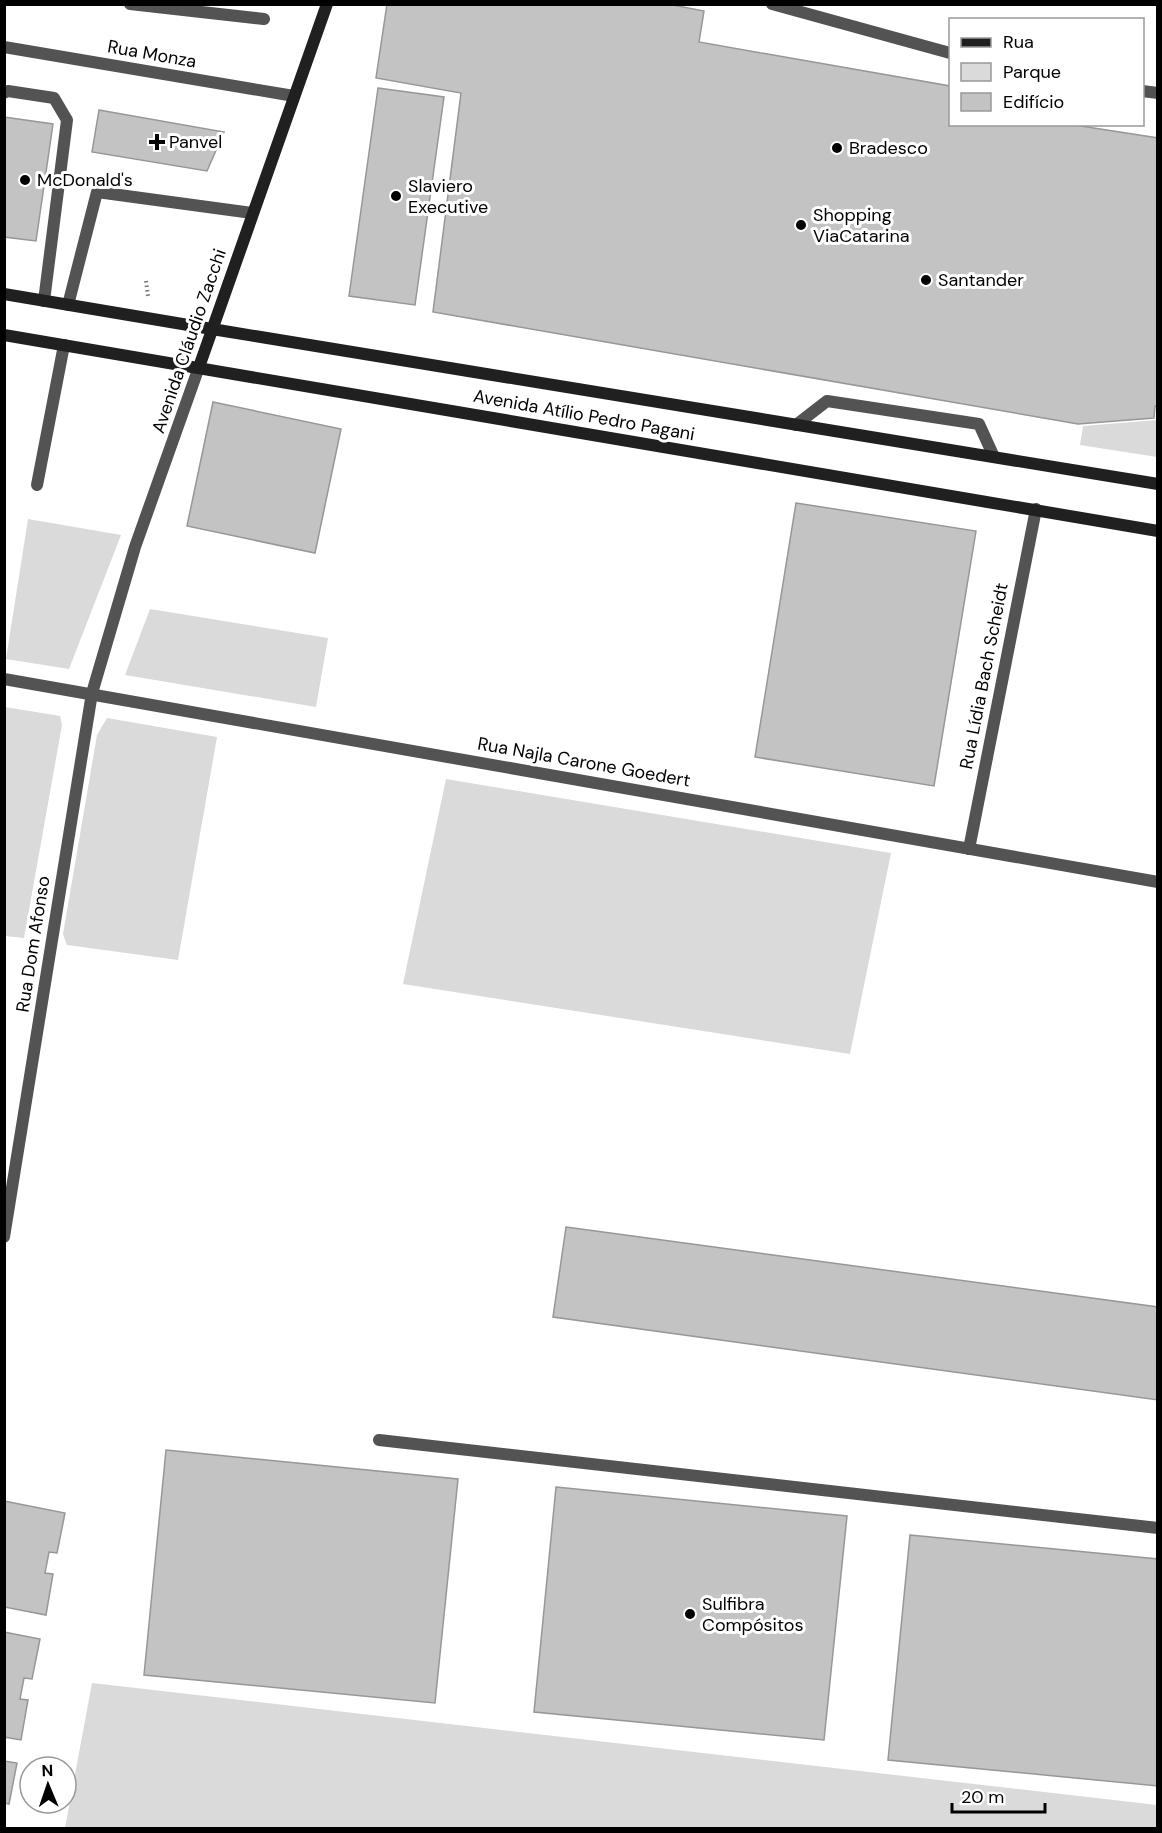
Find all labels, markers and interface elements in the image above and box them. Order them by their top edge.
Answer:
legend [949,18,1144,126]
text: Rua [1003,30,1034,54]
street label: Rua Monza [106,34,198,74]
text: Parque [1003,60,1061,84]
text: Edifício [1003,90,1064,114]
place label: Panvel [169,130,222,154]
marker: Panvel [150,135,164,149]
place label: Bradesco [849,136,928,160]
marker: Bradesco [830,141,844,155]
place label: McDonald's [37,168,133,192]
marker: McDonald's [18,173,32,187]
place label: Slaviero Executive [408,174,488,219]
marker: Slaviero Executive [389,189,403,203]
place label: Shopping ViaCatarina [813,203,910,248]
marker: Shopping ViaCatarina [794,218,808,232]
street label: Avenida Cláudio Zacchi [146,246,232,436]
place label: Santander [938,268,1024,292]
marker: Santander [919,273,933,287]
street label: Avenida Atílio Pedro Pagani [471,384,697,446]
street label: Rua Lídia Bach Scheidt [954,581,1014,771]
street label: Rua Najla Carone Goedert [476,731,692,793]
street label: Rua Dom Afonso [10,874,56,1014]
place label: Sulfibra Compósitos [702,1592,803,1637]
marker: Sulfibra Compósitos [683,1607,697,1621]
north arrow [18,1755,78,1815]
text: N [41,1760,54,1781]
scale bar [952,1776,1045,1814]
text: 20 m [961,1785,1004,1809]

